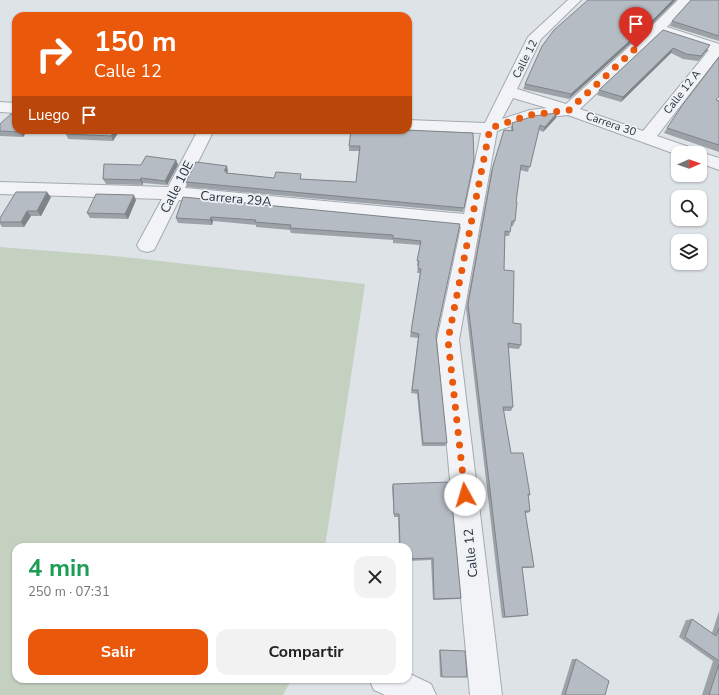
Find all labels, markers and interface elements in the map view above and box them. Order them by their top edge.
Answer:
pin [619,7.0,653,48]
icon: arrive [625,13,647,35]
text: 150 m [94,23,177,61]
icon: right [28,28,80,80]
street label: Calle 12 [509,37,541,81]
text: Calle 12 [94,59,162,83]
street label: Calle 12 A [660,67,704,117]
icon: arrive [78,104,100,126]
text: Luego [28,105,70,125]
street label: Carrera 30 [584,108,639,140]
north arrow [671,146,707,182]
map controls [671,146,707,270]
street label: Calle 10E [156,158,198,216]
street label: Carrera 29A [200,187,273,211]
button: search [671,190,707,226]
button: layers [671,234,707,270]
position arrow [444,474,486,516]
street label: Calle 12 [459,528,483,578]
text: 4 min [28,552,90,584]
button: close [354,556,396,598]
text: 250 m · 07:31 [28,583,110,601]
button: Salir [28,629,208,675]
button: Compartir [216,629,396,675]

